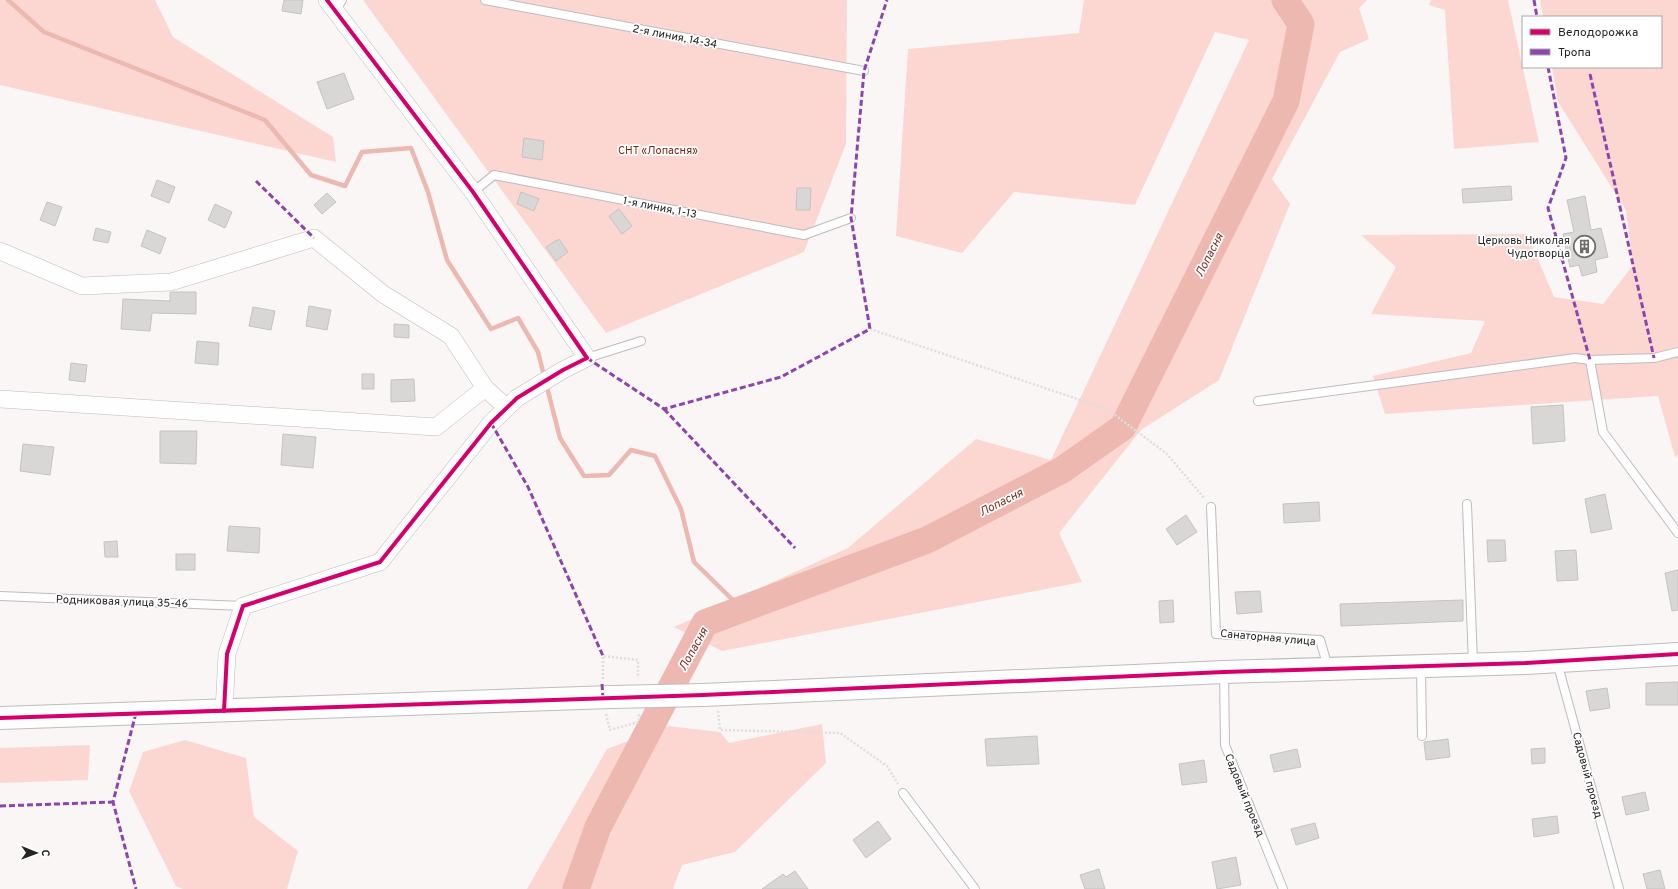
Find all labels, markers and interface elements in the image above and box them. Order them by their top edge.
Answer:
legend [1522,16,1662,68]
street label: 2-я линия, 14-34 [631,22,718,52]
text: Велодорожка [1558,25,1638,41]
text: Тропа [1558,45,1591,61]
park label: СНТ «Лопасня» [618,144,698,158]
street label: 1-я линия, 1-13 [622,194,698,222]
water label: Лопасня [1192,230,1228,280]
building icon: Церковь Николая Чудотворца [1572,233,1598,259]
place label: Церковь Николая Чудотворца [1478,234,1570,261]
water label: Лопасня [977,485,1027,521]
street label: Родниковая улица 35-46 [56,593,188,611]
water label: Лопасня [675,624,713,674]
street label: Санаторная улица [1220,627,1316,649]
street label: Садовый проезд [1569,731,1605,820]
street label: Садовый проезд [1221,752,1267,839]
north arrow [16,833,56,873]
text: С [38,850,52,857]

